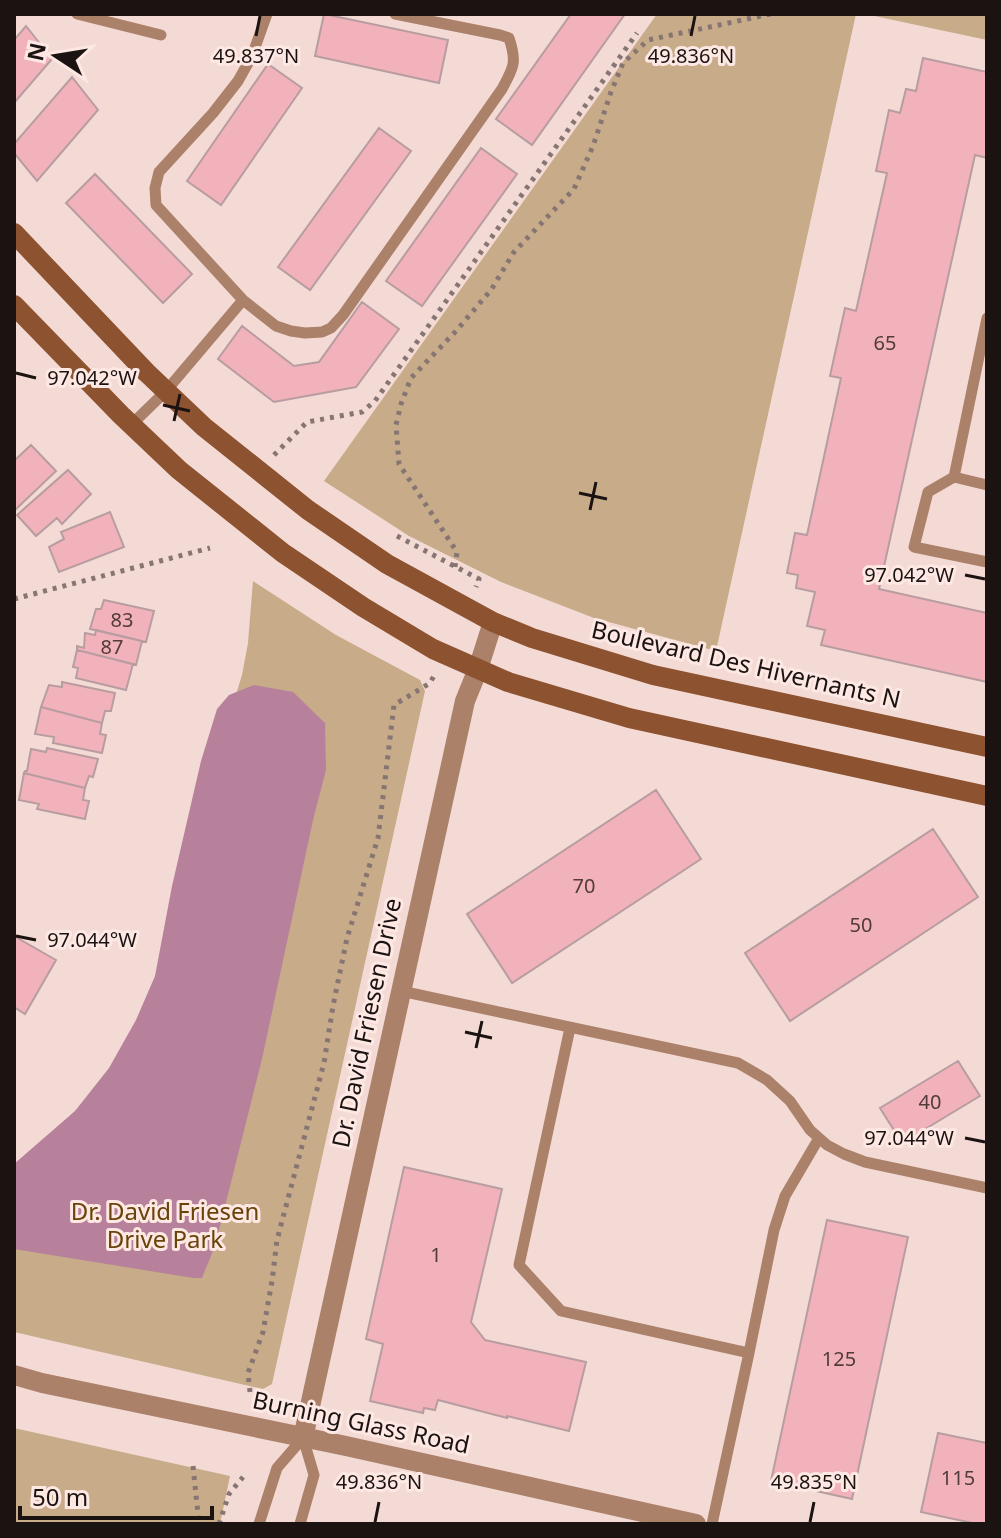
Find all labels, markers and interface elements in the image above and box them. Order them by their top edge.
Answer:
north arrow [16,16,96,96]
text: N [19,40,52,64]
text: 49.837°N [213,42,299,69]
text: 49.836°N [648,42,734,69]
house number: 65 [874,329,896,356]
text: 97.042°W [47,364,137,391]
text: 97.042°W [864,561,954,588]
house number: 83 [111,606,133,633]
street label: Boulevard Des Hivernants N [588,612,904,715]
house number: 87 [101,633,123,660]
house number: 70 [573,872,595,899]
street label: Dr. David Friesen Drive [323,895,408,1150]
house number: 50 [850,911,872,938]
text: 97.044°W [47,926,137,953]
house number: 40 [919,1088,941,1115]
text: 97.044°W [864,1124,954,1151]
park label: Dr. David Friesen Drive Park [71,1194,259,1255]
house number: 1 [430,1241,442,1268]
house number: 125 [822,1345,856,1372]
street label: Burning Glass Road [250,1382,473,1461]
house number: 115 [941,1464,975,1491]
text: 49.836°N [336,1468,422,1495]
text: 49.835°N [771,1468,857,1495]
scale bar [20,1470,212,1520]
text: 50 m [32,1480,88,1513]

